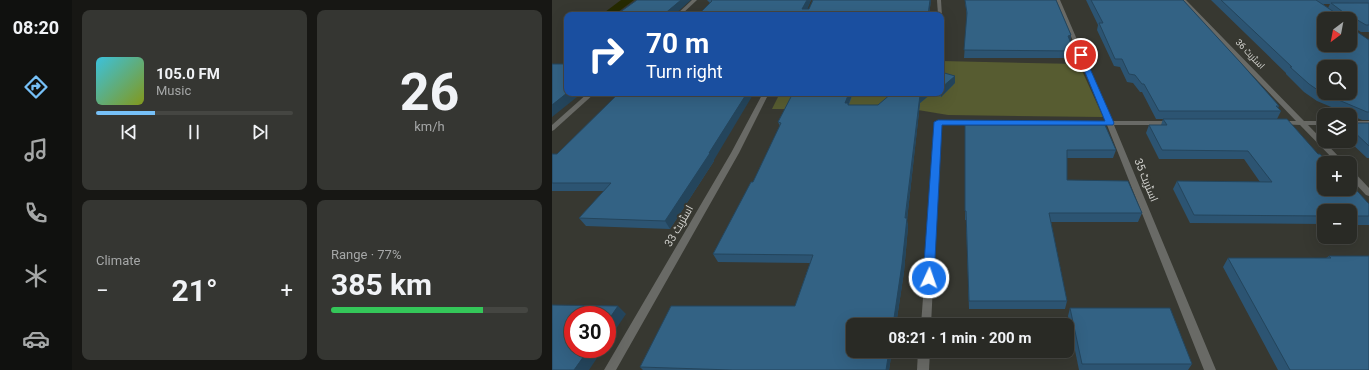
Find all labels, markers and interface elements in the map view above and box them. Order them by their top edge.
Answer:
north arrow [1317,12,1357,52]
map controls [1317,12,1357,244]
text: 08:20 [13,17,59,38]
text: 70 m [646,27,709,60]
icon: right [580,28,632,80]
street label: اسٹریٹ 36 [1233,37,1267,71]
pin [1064,38,1098,72]
icon: arrive [1070,44,1092,66]
button: search [1317,60,1357,100]
text: Turn right [646,61,723,82]
text: 26 [400,62,459,123]
text: 105.0 FM [156,65,220,83]
icon: directions [22,73,50,101]
text: Music [156,83,191,98]
button: layers [1317,108,1357,148]
text: km/h [414,119,445,134]
icon: previous [118,121,140,143]
icon: pause [183,121,205,143]
icon: next [249,121,271,143]
icon: music [22,136,50,164]
street label: اسٹریٹ 35 [1131,156,1161,204]
button: + [1317,156,1357,196]
icon: phone [22,199,50,227]
street label: اسٹریٹ 33 [662,203,696,249]
button: − [1317,204,1357,244]
text: Range · 77% [331,247,401,262]
text: Climate [96,253,140,268]
position arrow [908,257,950,299]
icon: climate [22,262,50,290]
text: 385 km [331,267,432,302]
text: 21° [171,273,218,308]
text: − [96,278,109,303]
text: + [281,278,293,303]
speed limit sign: 30 [564,306,616,358]
icon: car [22,325,50,353]
text: 08:21 · 1 min · 200 m [889,329,1031,347]

